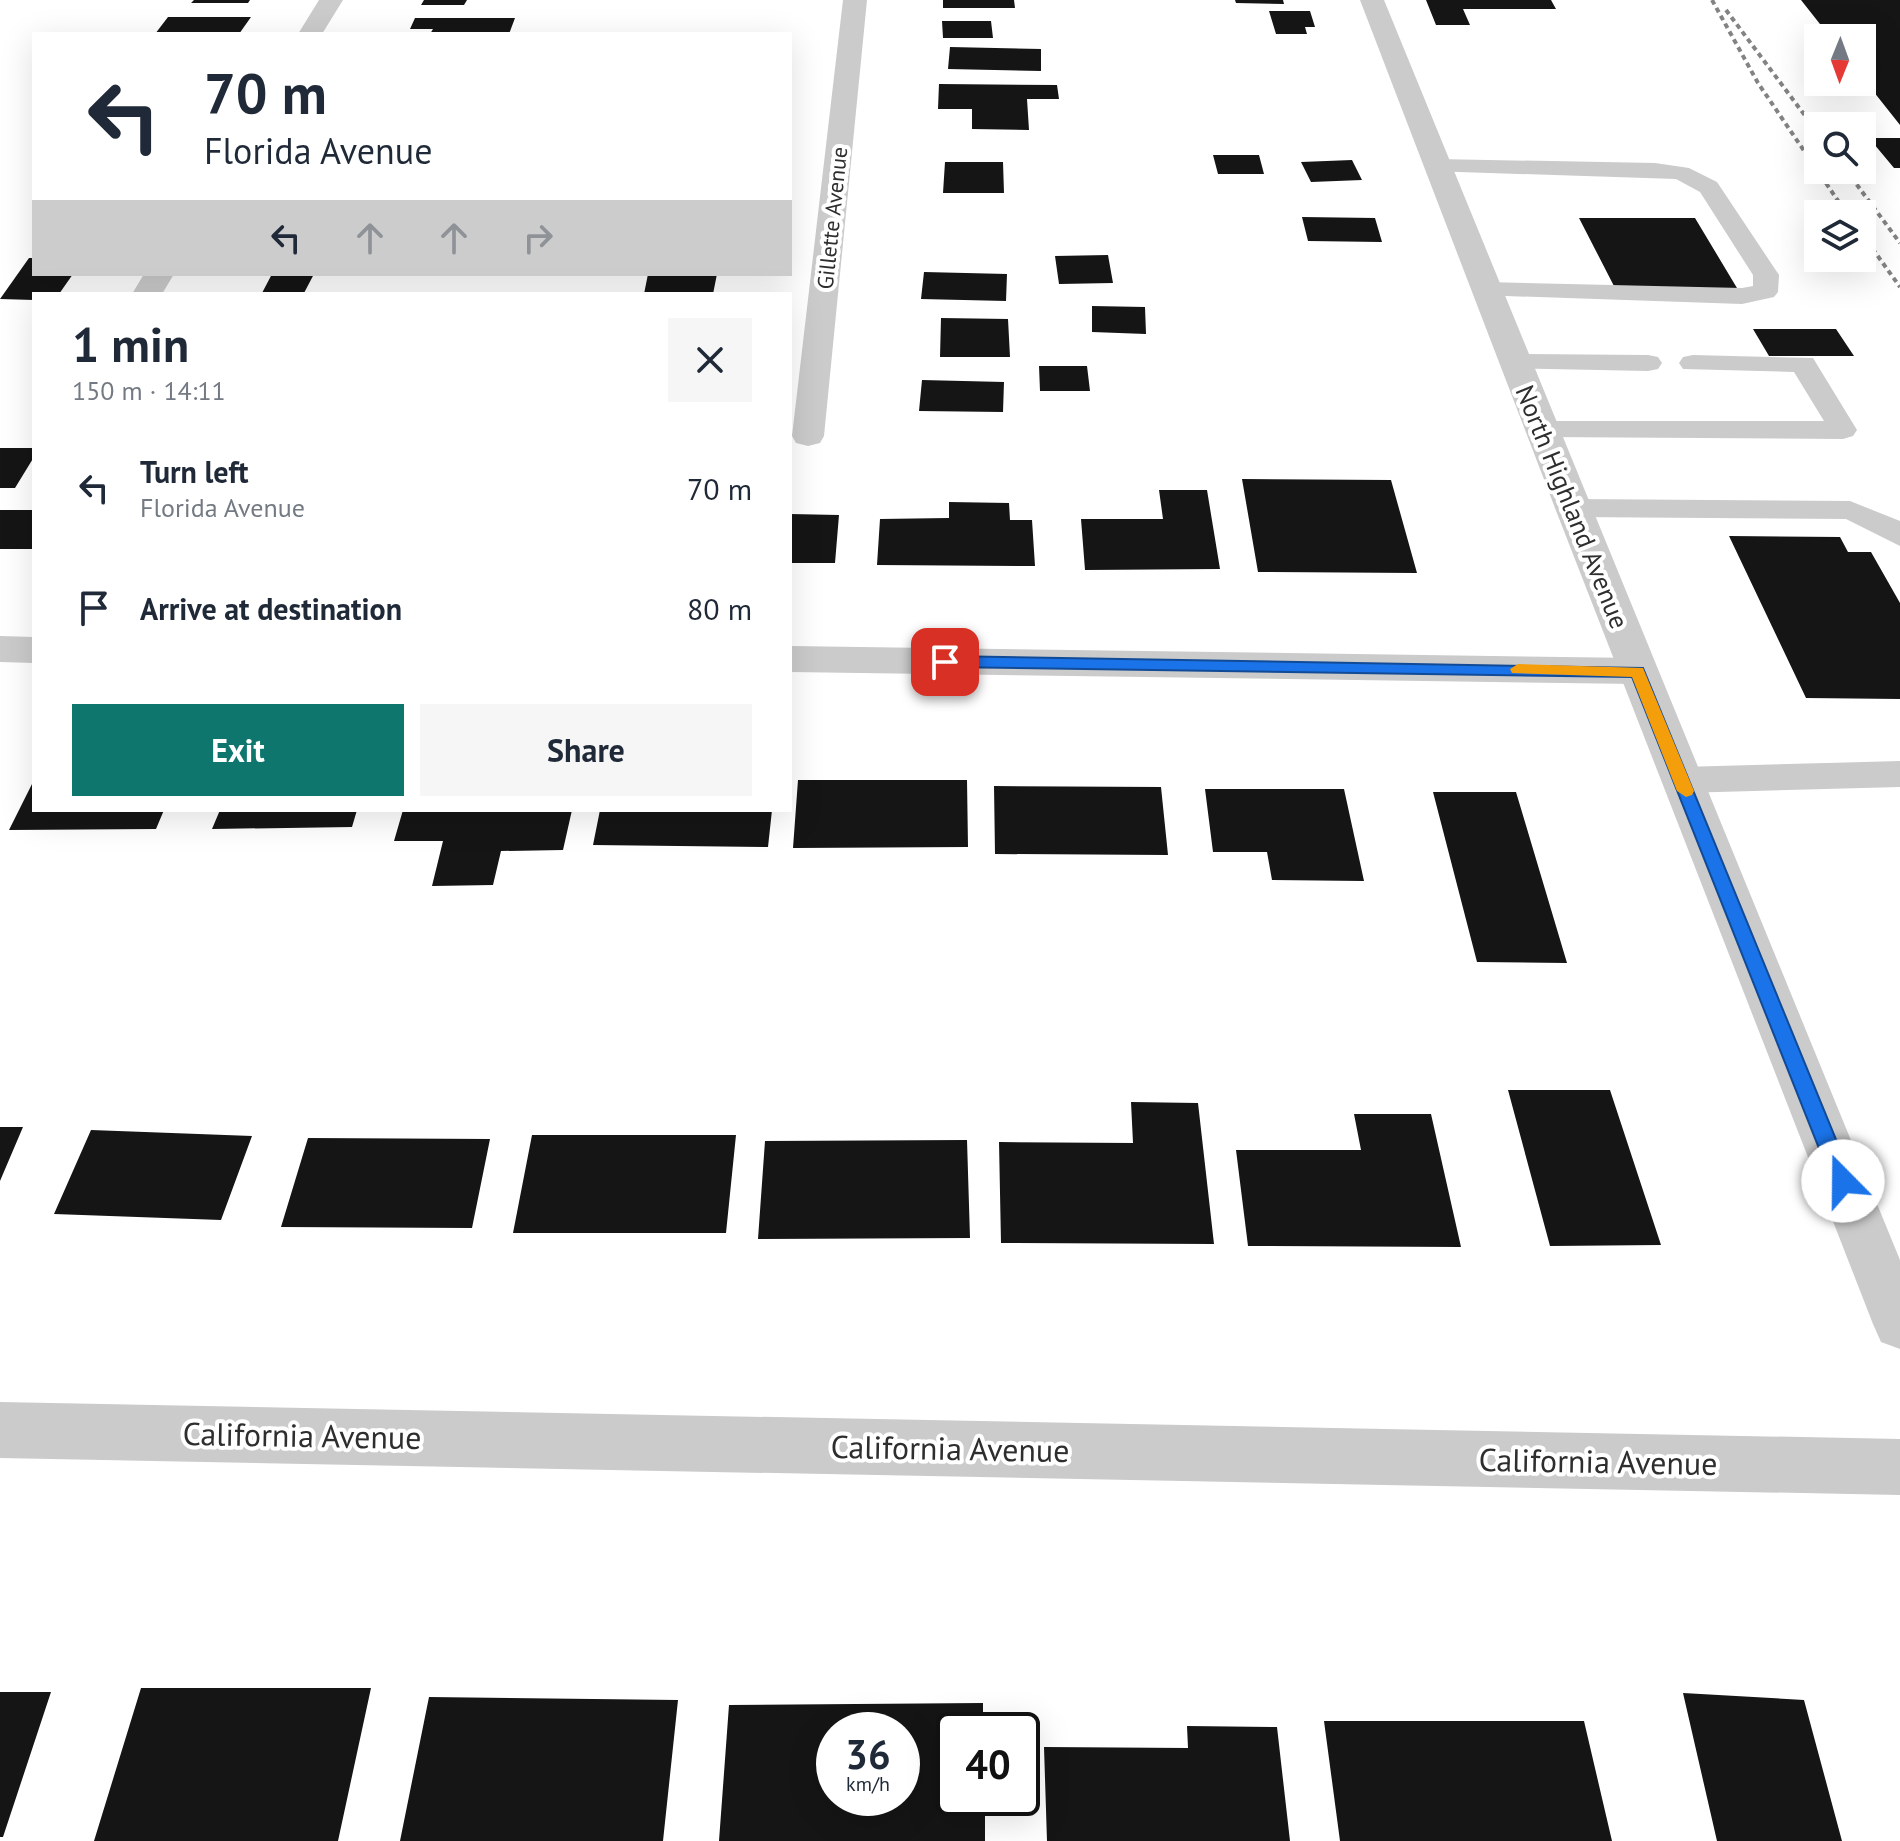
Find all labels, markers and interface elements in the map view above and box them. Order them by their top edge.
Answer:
north arrow [1804,24,1876,96]
map controls [1804,24,1876,272]
text: 70 m [204,57,327,129]
icon: left [72,64,176,168]
button: search [1804,112,1876,184]
text: Florida Avenue [204,127,432,174]
street label: Gillette Avenue [811,145,853,291]
button: layers [1804,200,1876,272]
icon: left [264,216,308,260]
icon: ahead [348,216,392,260]
icon: ahead [432,216,476,260]
icon: right [516,216,560,260]
text: 1 min [72,313,189,375]
button: close [668,318,752,402]
text: 150 m · 14:11 [72,374,226,407]
street label: North Highland Avenue [1509,380,1636,633]
text: Turn left [140,452,248,491]
icon: left [72,466,116,510]
text: 70 m [687,469,752,508]
text: Florida Avenue [140,491,305,524]
icon: arrive [72,586,116,630]
text: Arrive at destination [140,589,402,628]
text: 80 m [687,589,752,628]
pin [911,628,979,696]
icon: arrive [923,640,967,684]
button: Exit [72,704,404,796]
button: Share [420,704,752,796]
position arrow [1801,1139,1885,1223]
street label: California Avenue [182,1412,422,1458]
street label: California Avenue [830,1425,1070,1471]
street label: California Avenue [1478,1438,1718,1484]
speed limit sign: 40 [936,1712,1040,1816]
text: 36 [845,1728,891,1780]
text: km/h [846,1771,890,1797]

